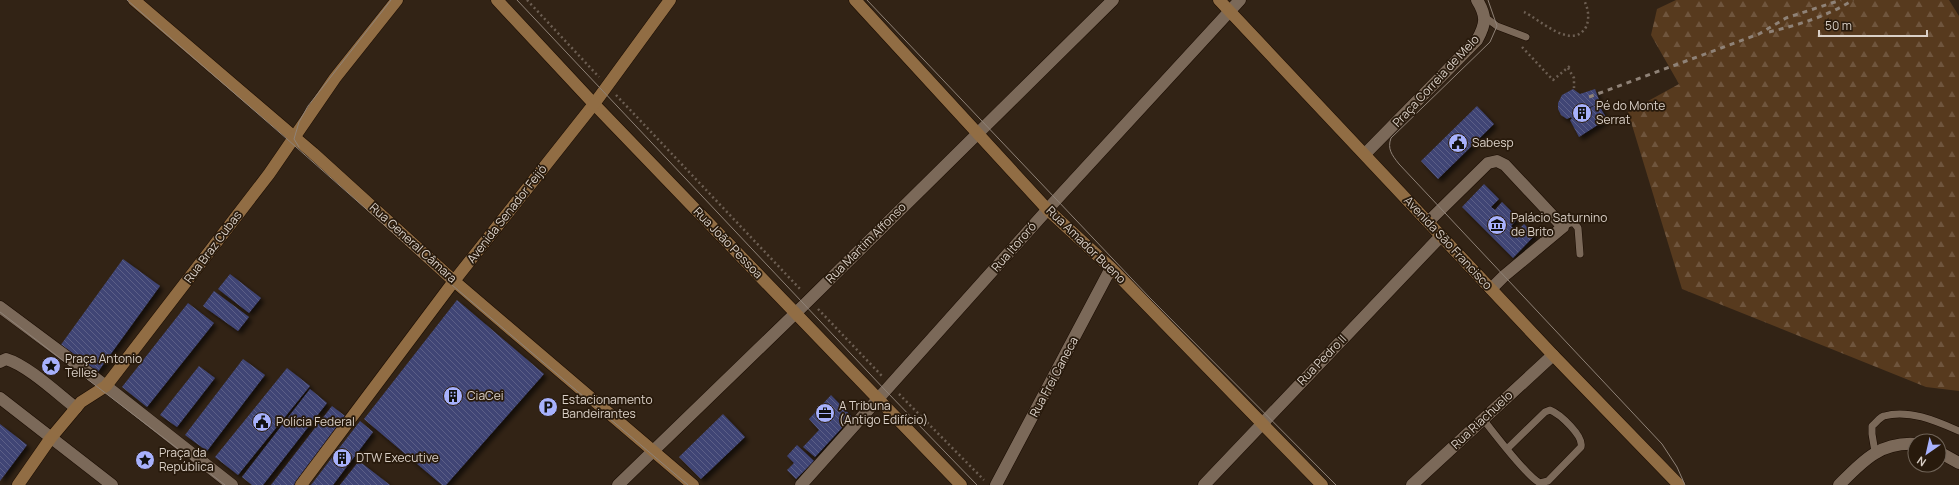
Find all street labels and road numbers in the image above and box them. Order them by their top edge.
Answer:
street label: Praça Correia de Melo [1388,31,1483,130]
street label: Avenida Senador Feijó [463,161,550,266]
street label: Avenida São Francisco [1400,192,1496,293]
street label: Rua General Câmara [366,199,461,286]
street label: Rua Martim Affonso [822,199,910,287]
street label: Rua Amador Bueno [1043,202,1130,287]
street label: Rua João Pessoa [690,203,767,282]
street label: Rua Braz Cubas [180,207,245,286]
street label: Rua Itororó [987,218,1040,275]
street label: Rua Pedro II [1293,331,1350,389]
street label: Rua Frei Caneca [1025,334,1082,420]
street label: Rua Riachuelo [1447,387,1516,453]

